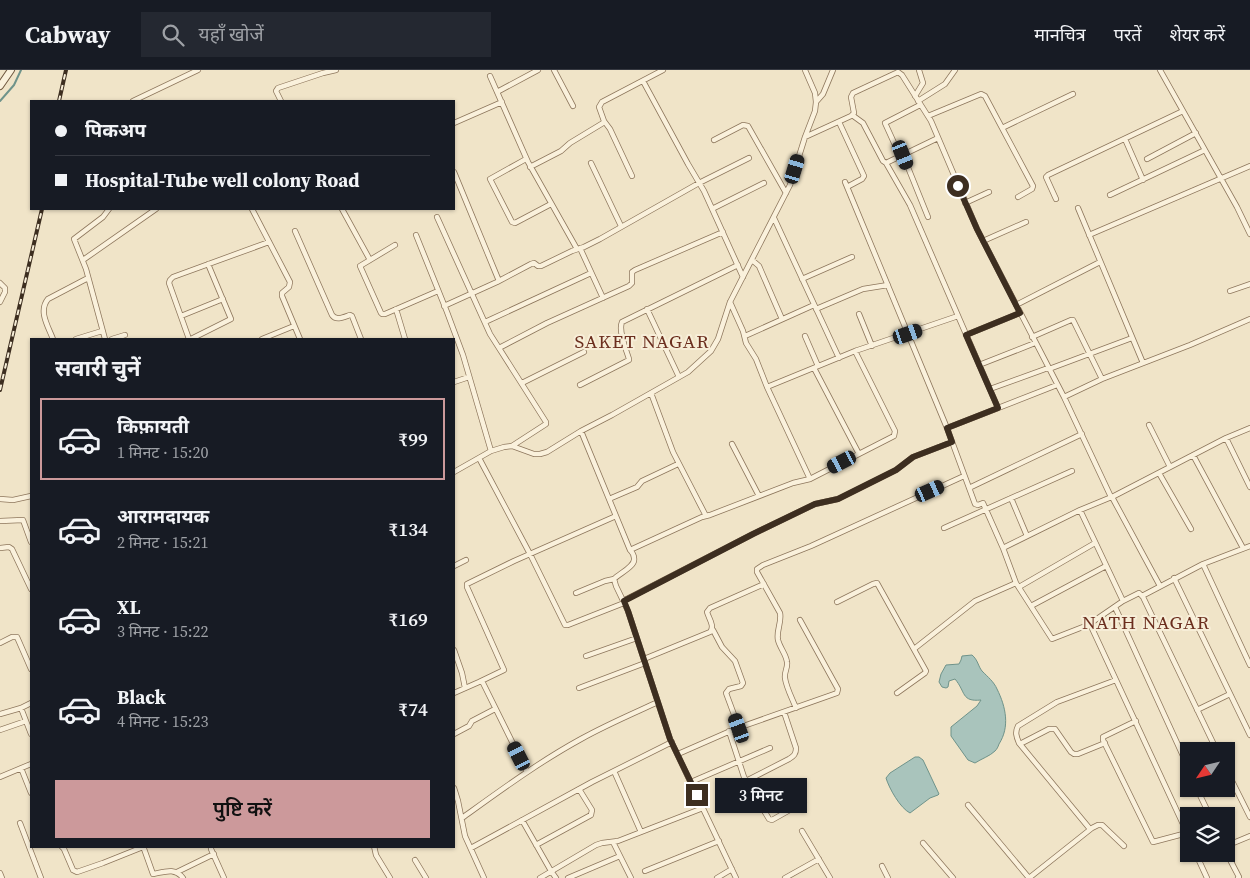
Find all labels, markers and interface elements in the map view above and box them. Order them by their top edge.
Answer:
search box [141,12,491,57]
text: Cabway [25,18,111,51]
icon: search [159,21,187,49]
text: यहाँ खोजें [199,21,264,47]
text: मानचित्र [1034,22,1086,47]
text: परतें [1114,22,1142,47]
text: शेयर करें [1170,22,1225,47]
text: पिकअप [85,117,146,143]
car [890,138,915,172]
car [783,152,806,186]
text: Hospital-Tube well colony Road [85,167,360,193]
route start [947,175,969,197]
car [891,322,924,346]
district label: SAKET NAGAR [574,328,710,354]
text: सवारी चुनें [55,353,141,383]
text: किफ़ायती [117,413,189,439]
icon: car [57,417,102,462]
text: ₹99 [398,426,428,452]
text: 1 मिनट · 15:20 [117,441,208,463]
car [825,449,858,475]
car [913,478,946,504]
text: आरामदायक [117,503,209,529]
icon: car [57,507,102,552]
text: ₹134 [388,516,428,542]
text: 2 मिनट · 15:21 [117,531,208,553]
text: XL [117,594,140,620]
icon: car [57,597,102,642]
text: ₹169 [388,606,428,632]
district label: NATH NAGAR [1082,609,1210,635]
text: 3 मिनट · 15:22 [117,620,208,642]
text: Black [117,684,166,710]
icon: car [57,687,102,732]
text: ₹74 [398,696,428,722]
text: 4 मिनट · 15:23 [117,710,208,732]
car [726,711,751,745]
car [505,739,532,773]
north arrow [1180,742,1235,798]
map controls [1180,742,1235,862]
callout: 3 मिनट [714,778,807,812]
button: पुष्टि करें [55,780,430,838]
route end [686,784,708,806]
text: 3 मिनट [739,784,783,806]
button: layers [1180,807,1235,862]

